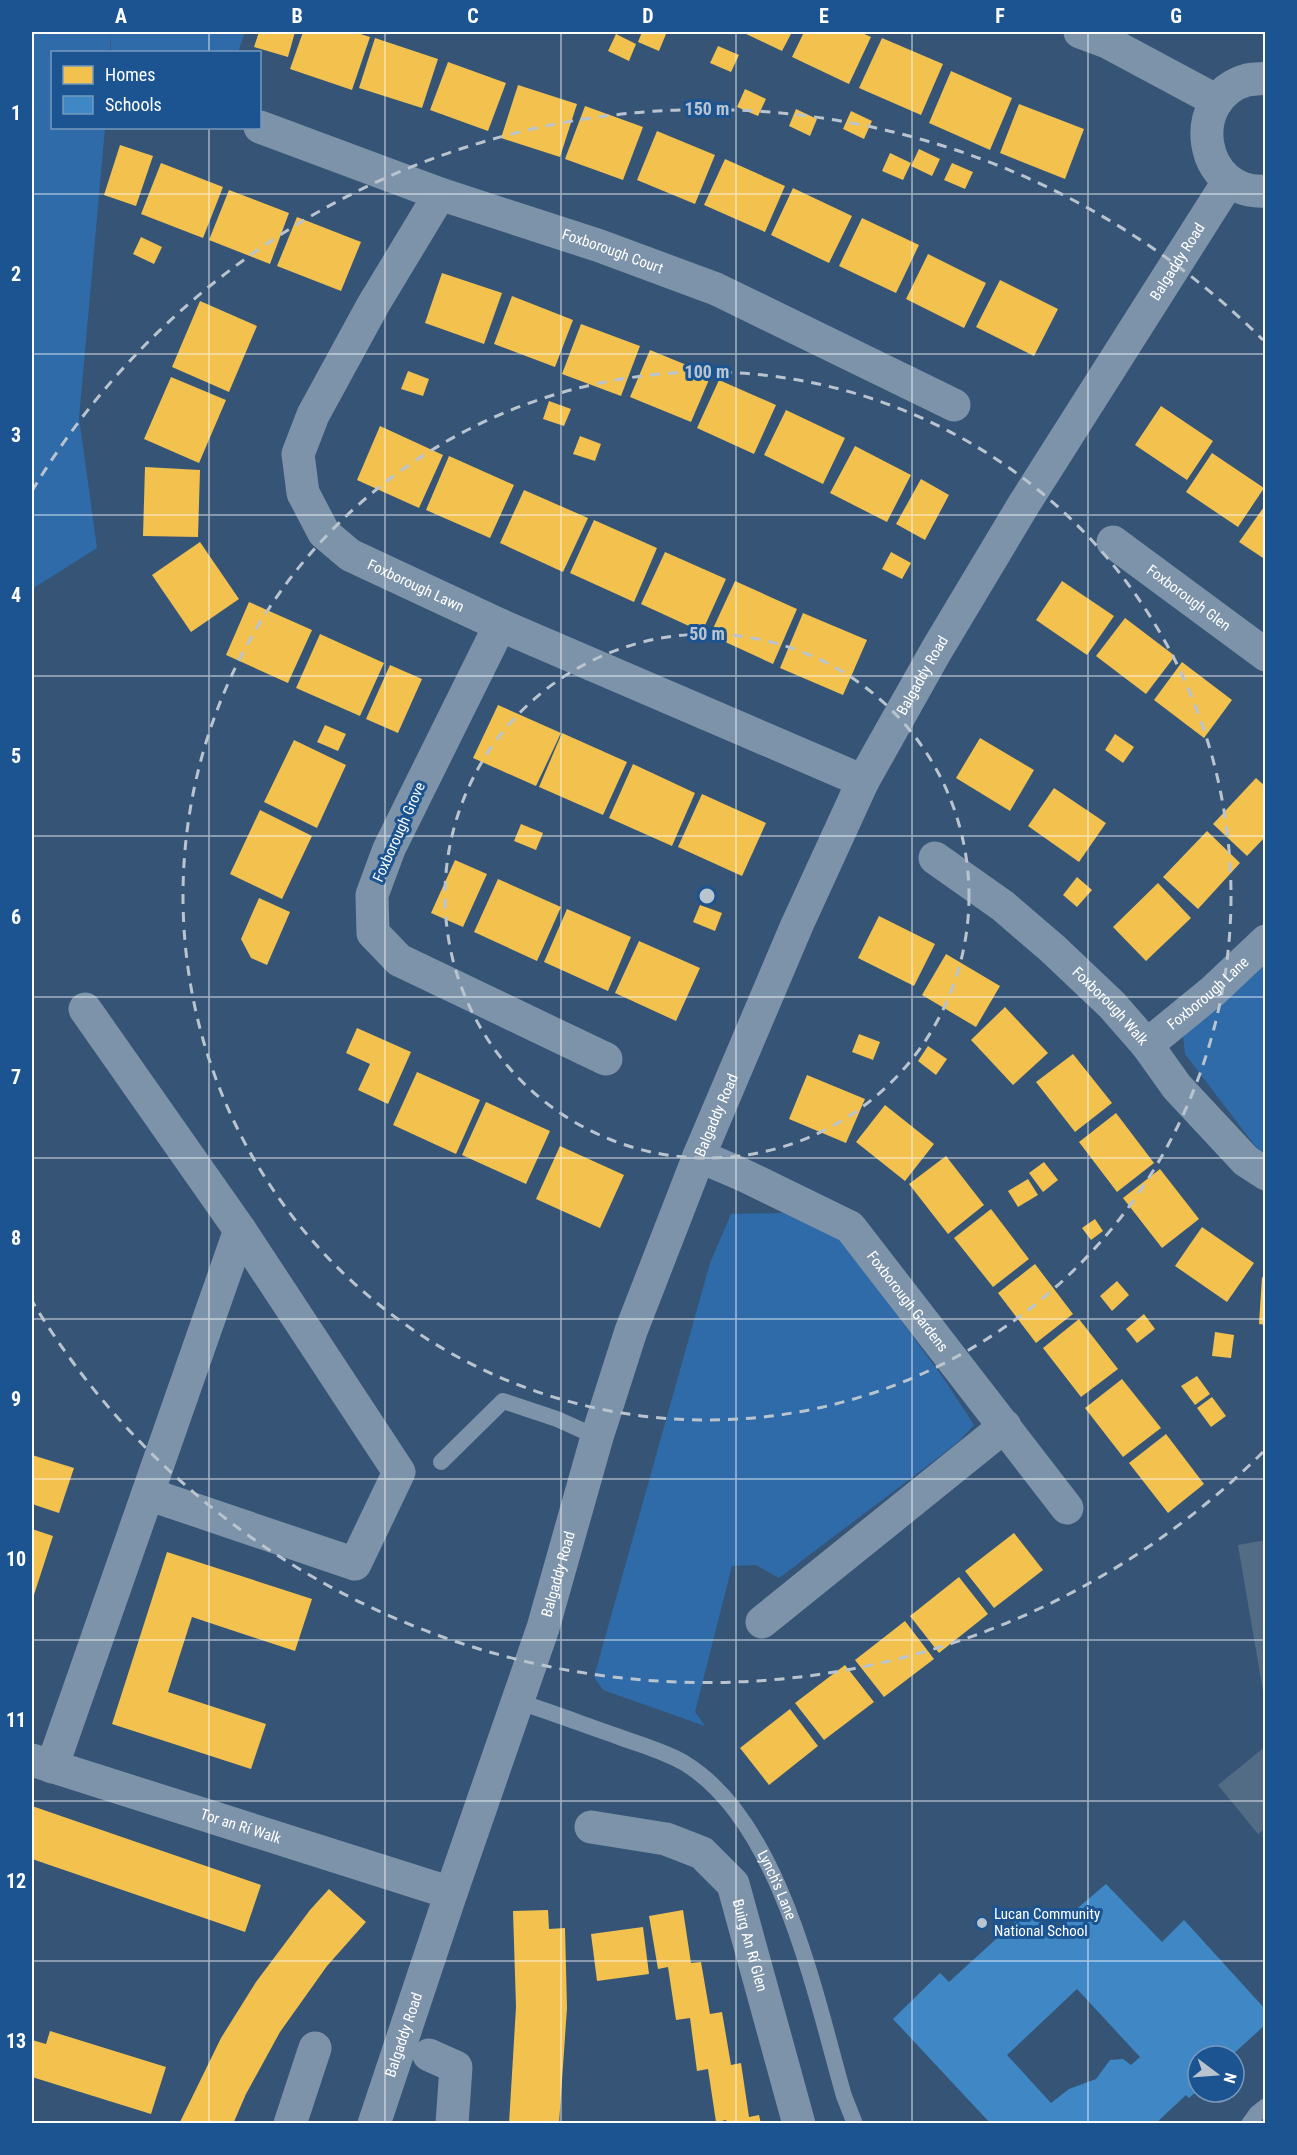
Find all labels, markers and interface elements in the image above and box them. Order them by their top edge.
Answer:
text: A [115,4,127,28]
text: B [291,4,303,28]
text: C [467,4,479,28]
text: D [642,4,654,28]
text: E [819,4,829,28]
text: F [995,4,1005,28]
text: G [1170,4,1182,28]
legend [51,51,261,129]
text: Homes [105,64,155,85]
text: Schools [105,94,162,115]
text: 150 m [685,98,729,119]
text: 1 [11,101,21,125]
street label: Balgaddy Road [1146,220,1209,304]
street label: Foxborough Court [560,225,666,278]
text: 2 [11,262,21,286]
text: 100 m [685,361,729,382]
text: 3 [11,423,21,447]
street label: Foxborough Lawn [365,555,467,616]
street label: Foxborough Glen [1143,561,1234,635]
text: 4 [11,583,21,607]
text: 50 m [689,623,725,644]
street label: Balgaddy Road [893,633,952,718]
text: 5 [11,744,21,768]
street label: Foxborough Grove [369,779,429,885]
centre of rings [697,886,717,906]
text: 6 [11,905,21,929]
street label: Foxborough Lane [1164,953,1252,1034]
street label: Foxborough Walk [1068,963,1152,1049]
text: 7 [11,1065,21,1089]
street label: Balgaddy Road [691,1071,742,1159]
text: 8 [11,1226,21,1250]
street label: Foxborough Gardens [863,1248,952,1356]
text: 9 [11,1387,21,1411]
street label: Balgaddy Road [538,1529,579,1619]
text: 10 [6,1547,26,1571]
text: 11 [6,1708,26,1732]
street label: Tor an Rí Walk [198,1805,284,1848]
street label: Lynch's Lane [753,1847,800,1922]
text: 12 [6,1869,26,1893]
street label: Buirg An Rí Glen [729,1897,771,1994]
place label: Lucan Community National School [994,1905,1100,1940]
marker: Lucan Community National School [975,1916,989,1930]
street label: Balgaddy Road [381,1990,426,2080]
text: 13 [6,2029,26,2053]
north arrow [1186,2044,1246,2104]
text: N [1219,2071,1240,2085]

